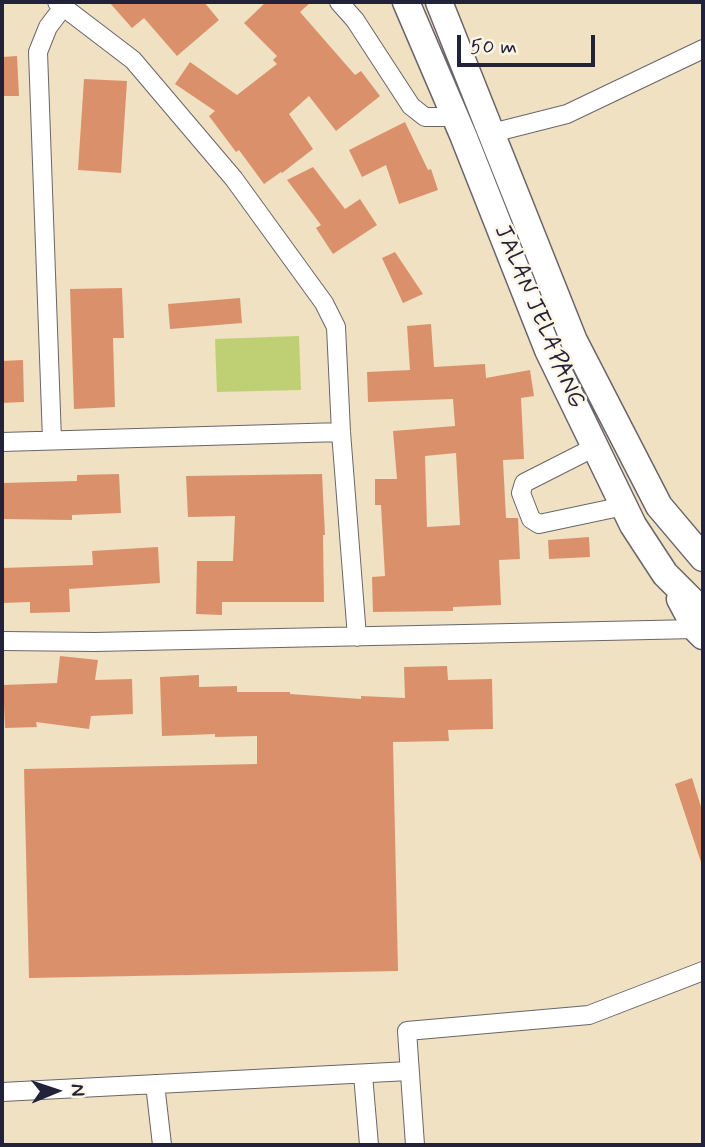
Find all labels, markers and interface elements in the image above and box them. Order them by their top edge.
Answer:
scale bar [460,21,598,65]
text: 50 m [470,33,517,61]
street label: JALAN JELAPANG [486,221,590,413]
north arrow [21,1056,91,1126]
text: N [65,1083,90,1097]

